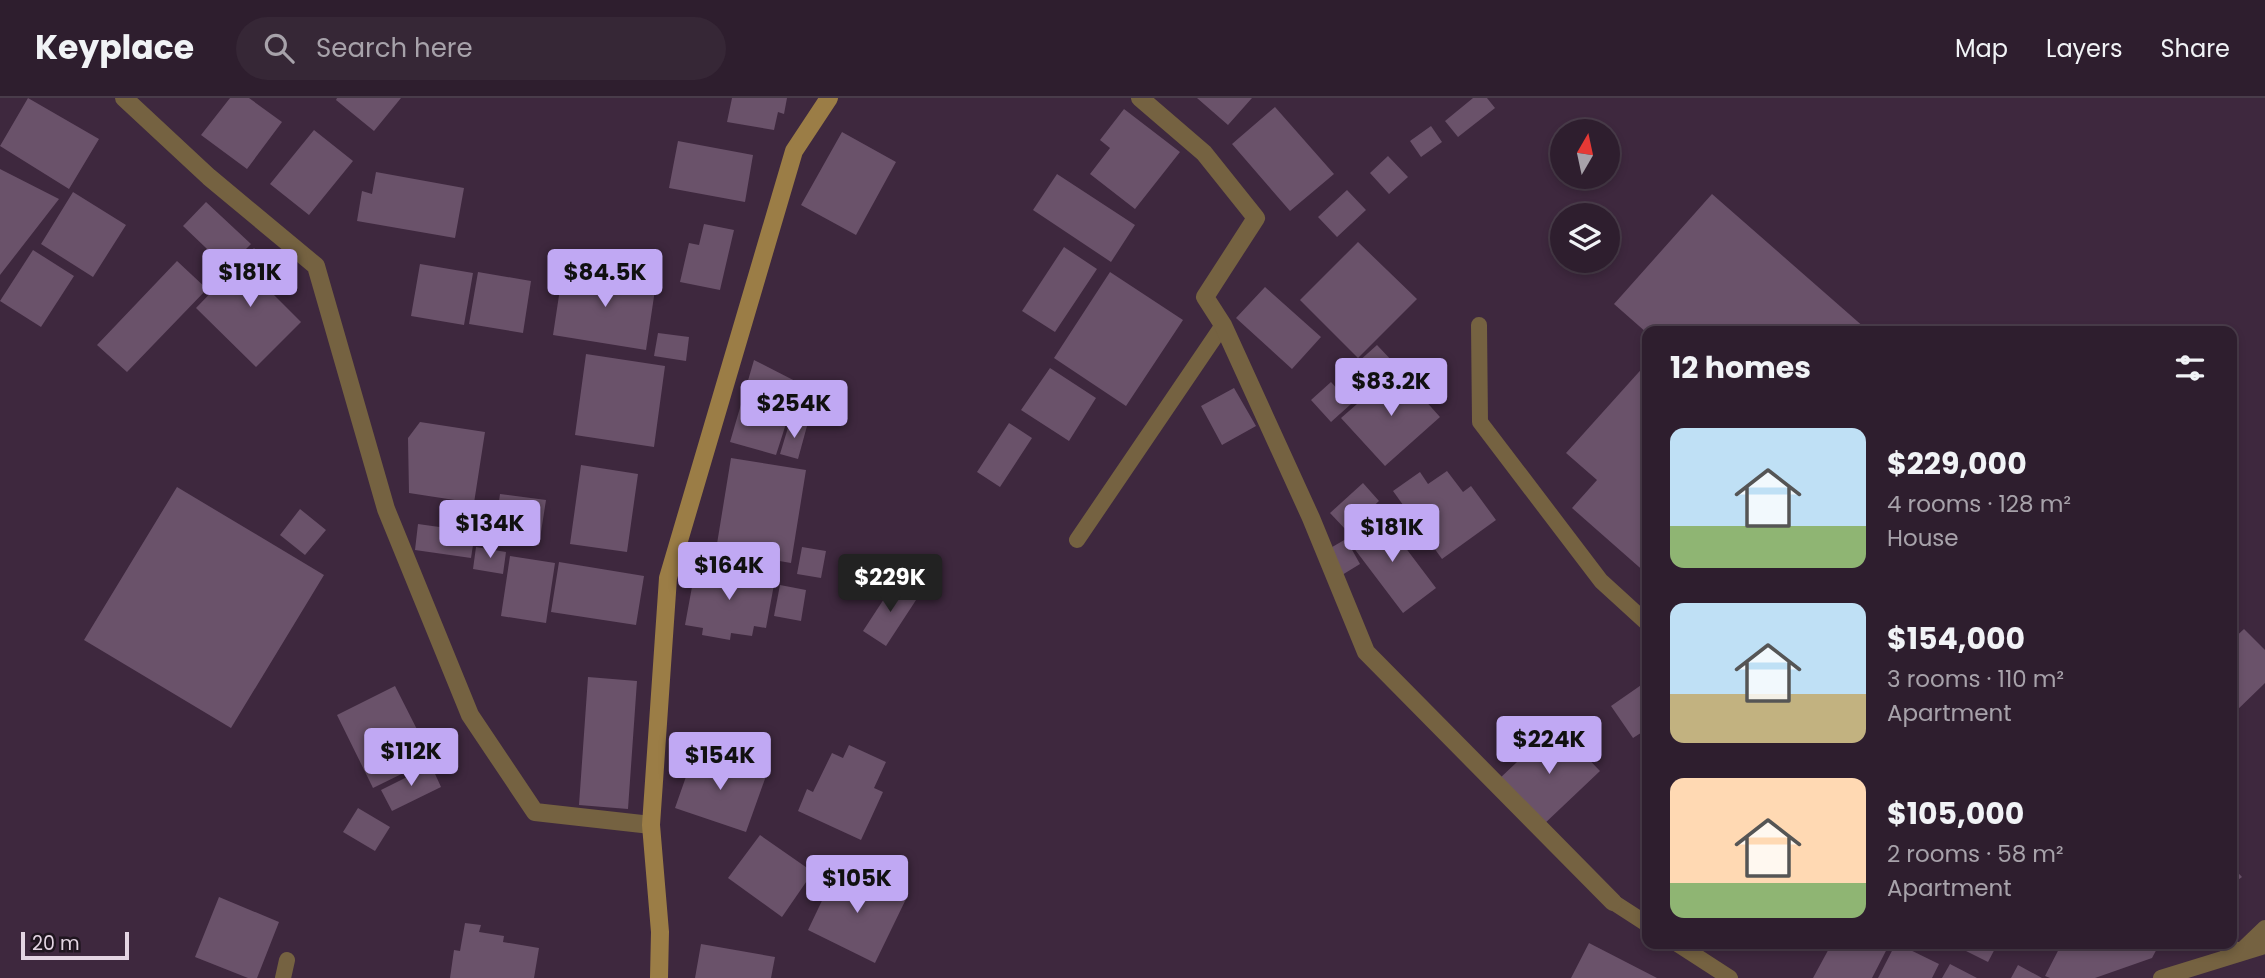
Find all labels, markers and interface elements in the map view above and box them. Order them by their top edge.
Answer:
search box [236,17,726,80]
text: Keyplace [35,24,194,71]
icon: search [260,29,298,67]
text: Search here [316,30,473,66]
text: Map [1955,32,2008,65]
text: Layers [2046,32,2122,65]
text: Share [2160,32,2230,65]
north arrow [1550,119,1620,189]
map controls [1550,119,1620,273]
button: layers [1550,203,1620,273]
pin: $181K [201,250,299,309]
pin: $84.5K [548,250,662,309]
text: $181K [218,256,282,288]
text: $84.5K [563,256,647,288]
text: 12 homes [1670,346,1811,389]
icon: filters [2171,349,2209,387]
pin: $83.2K [1334,358,1448,418]
text: $83.2K [1351,365,1431,397]
pin: $254K [745,380,843,440]
text: $254K [757,387,831,419]
text: $229,000 [1887,442,2027,485]
icon: home [1726,456,1810,540]
text: 4 rooms · 128 m² [1887,488,2071,520]
pin: $134K [441,500,539,560]
pin: $181K [1343,504,1441,564]
text: $134K [455,507,525,539]
text: $181K [1360,511,1424,543]
text: House [1887,522,1959,554]
pin: $164K [680,542,778,602]
text: $164K [694,549,764,581]
pin: $229K [841,554,939,614]
text: $229K [854,561,926,593]
text: $154,000 [1887,617,2025,660]
icon: home [1726,631,1810,715]
text: 3 rooms · 110 m² [1887,663,2064,695]
text: Apartment [1887,697,2012,729]
pin: $224K [1500,716,1598,776]
text: $224K [1512,723,1586,755]
pin: $112K [362,728,460,788]
pin: $154K [671,732,769,792]
text: $112K [380,735,442,767]
text: $154K [685,739,755,771]
text: $105,000 [1887,792,2024,835]
icon: home [1726,806,1810,890]
text: 2 rooms · 58 m² [1887,838,2064,870]
pin: $105K [808,856,906,915]
text: $105K [822,862,892,894]
text: Apartment [1887,872,2012,904]
scale bar [21,929,130,961]
text: 20 m [32,930,80,957]

